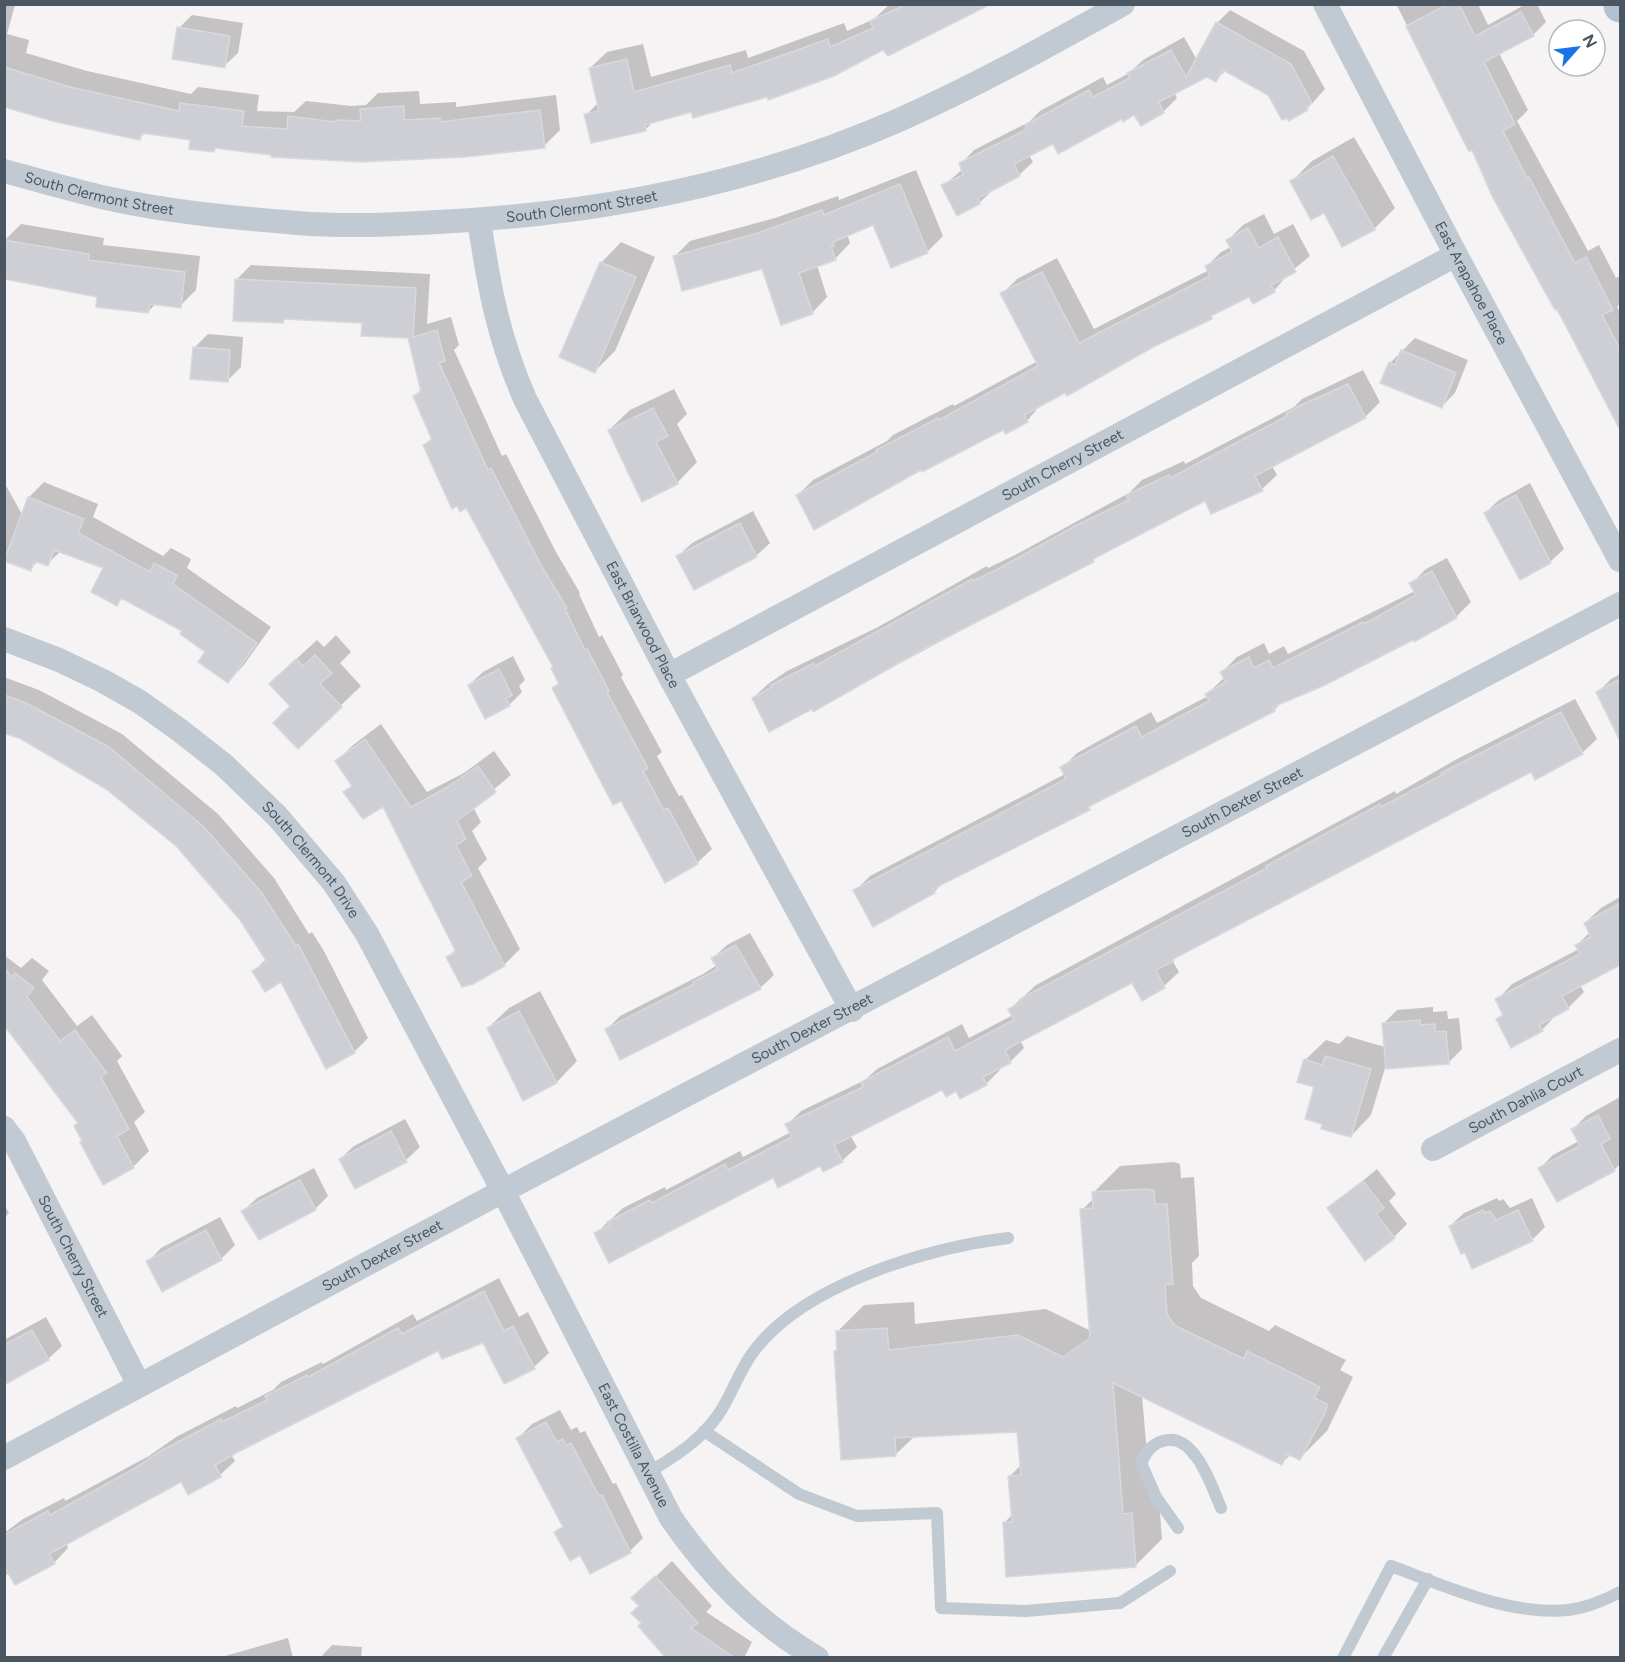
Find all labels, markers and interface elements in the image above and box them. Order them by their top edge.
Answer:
north arrow [1547,18,1607,78]
text: N [1579,31,1601,51]
street label: South Clermont Street [22,168,175,219]
street label: South Clermont Street [505,186,659,226]
street label: East Arapahoe Place [1431,218,1512,348]
street label: South Cherry Street [999,425,1127,505]
street label: East Briarwood Place [602,558,683,691]
street label: South Dexter Street [1179,763,1306,842]
street label: South Clermont Drive [258,797,363,921]
street label: South Dexter Street [748,989,876,1068]
street label: South Dahlia Court [1465,1062,1587,1138]
street label: South Cherry Street [34,1192,112,1321]
street label: South Dexter Street [319,1216,446,1295]
street label: East Costilla Avenue [594,1380,673,1510]

